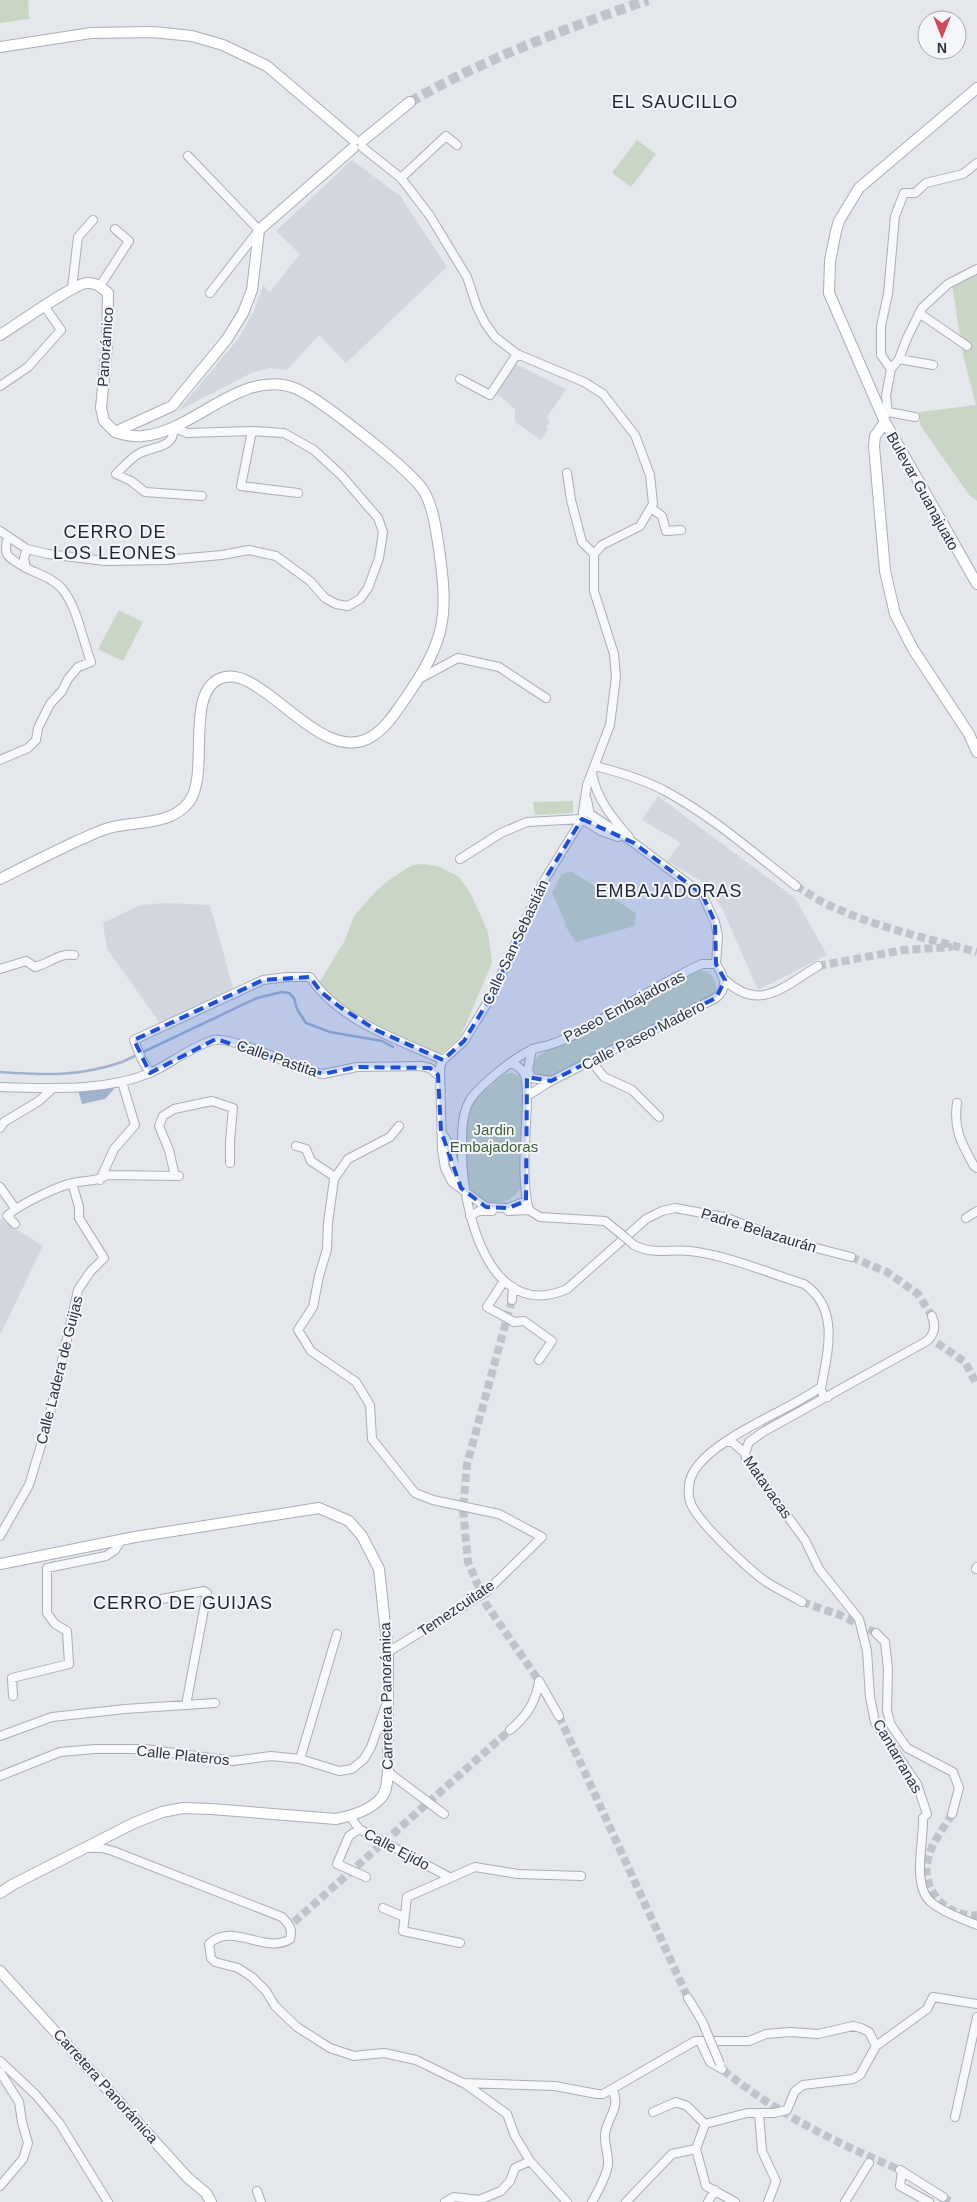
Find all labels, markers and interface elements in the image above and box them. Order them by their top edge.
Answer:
north arrow [917,10,967,60]
text: N [937,40,947,56]
district label: EL SAUCILLO [612,92,738,112]
street label: Panorámico [94,306,116,388]
street label: Bulevar Guanajuato [883,429,963,553]
district label: CERRO DE LOS LEONES [53,522,177,563]
street label: Calle San Sebastián [479,877,551,1007]
district label: EMBAJADORAS [595,881,743,901]
street label: Paseo Embajadoras [560,967,688,1045]
street label: Calle Paseo Madero [579,997,707,1073]
street label: Calle Pastita [234,1036,320,1080]
park label: Jardin Embajadoras [450,1121,538,1155]
street label: Padre Belazaurán [699,1204,819,1256]
street label: Calle Ladera de Guijas [32,1294,86,1446]
street label: Matavacas [740,1452,796,1522]
street label: Temezcuitate [415,1576,497,1640]
district label: CERRO DE GUIJAS [93,1593,273,1613]
street label: Carretera Panorámica [376,1621,396,1770]
street label: Cantarranas [870,1716,926,1796]
street label: Calle Plateros [136,1742,230,1768]
street label: Calle Ejido [361,1825,433,1873]
street label: Carretera Panorámica [50,2025,162,2147]

